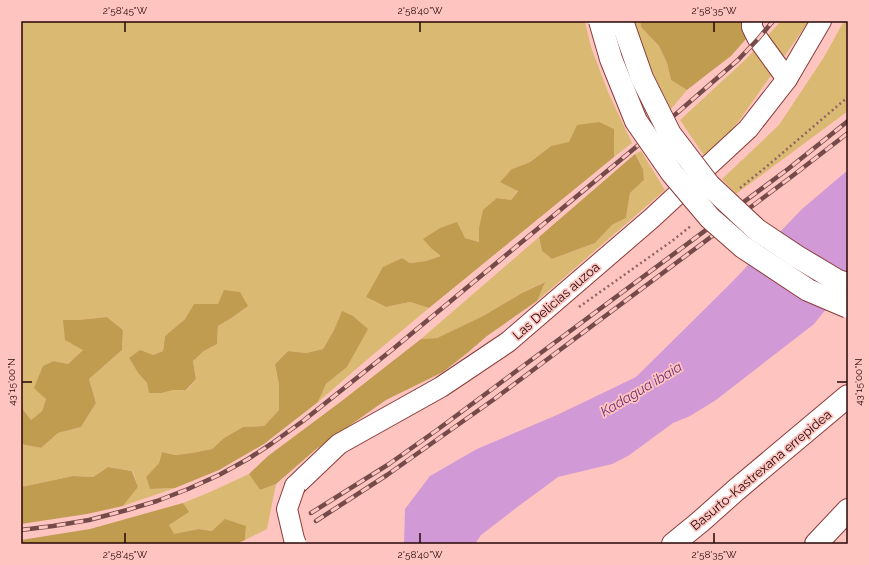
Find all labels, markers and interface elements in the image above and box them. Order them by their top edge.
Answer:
text: 2°58'45"W [103,5,148,16]
text: 2°58'40"W [397,5,443,16]
text: 2°58'35"W [691,5,737,16]
street label: Las Delicias auzoa [510,259,602,343]
text: 43°15'00"N [6,358,17,406]
water label: Kadagua ibaia [597,358,685,420]
text: 43°15'00"N [853,358,864,406]
street label: Basurto-Kastrexana errepidea [688,407,834,533]
text: 2°58'45"W [103,549,148,560]
text: 2°58'40"W [397,549,443,560]
text: 2°58'35"W [691,549,737,560]

